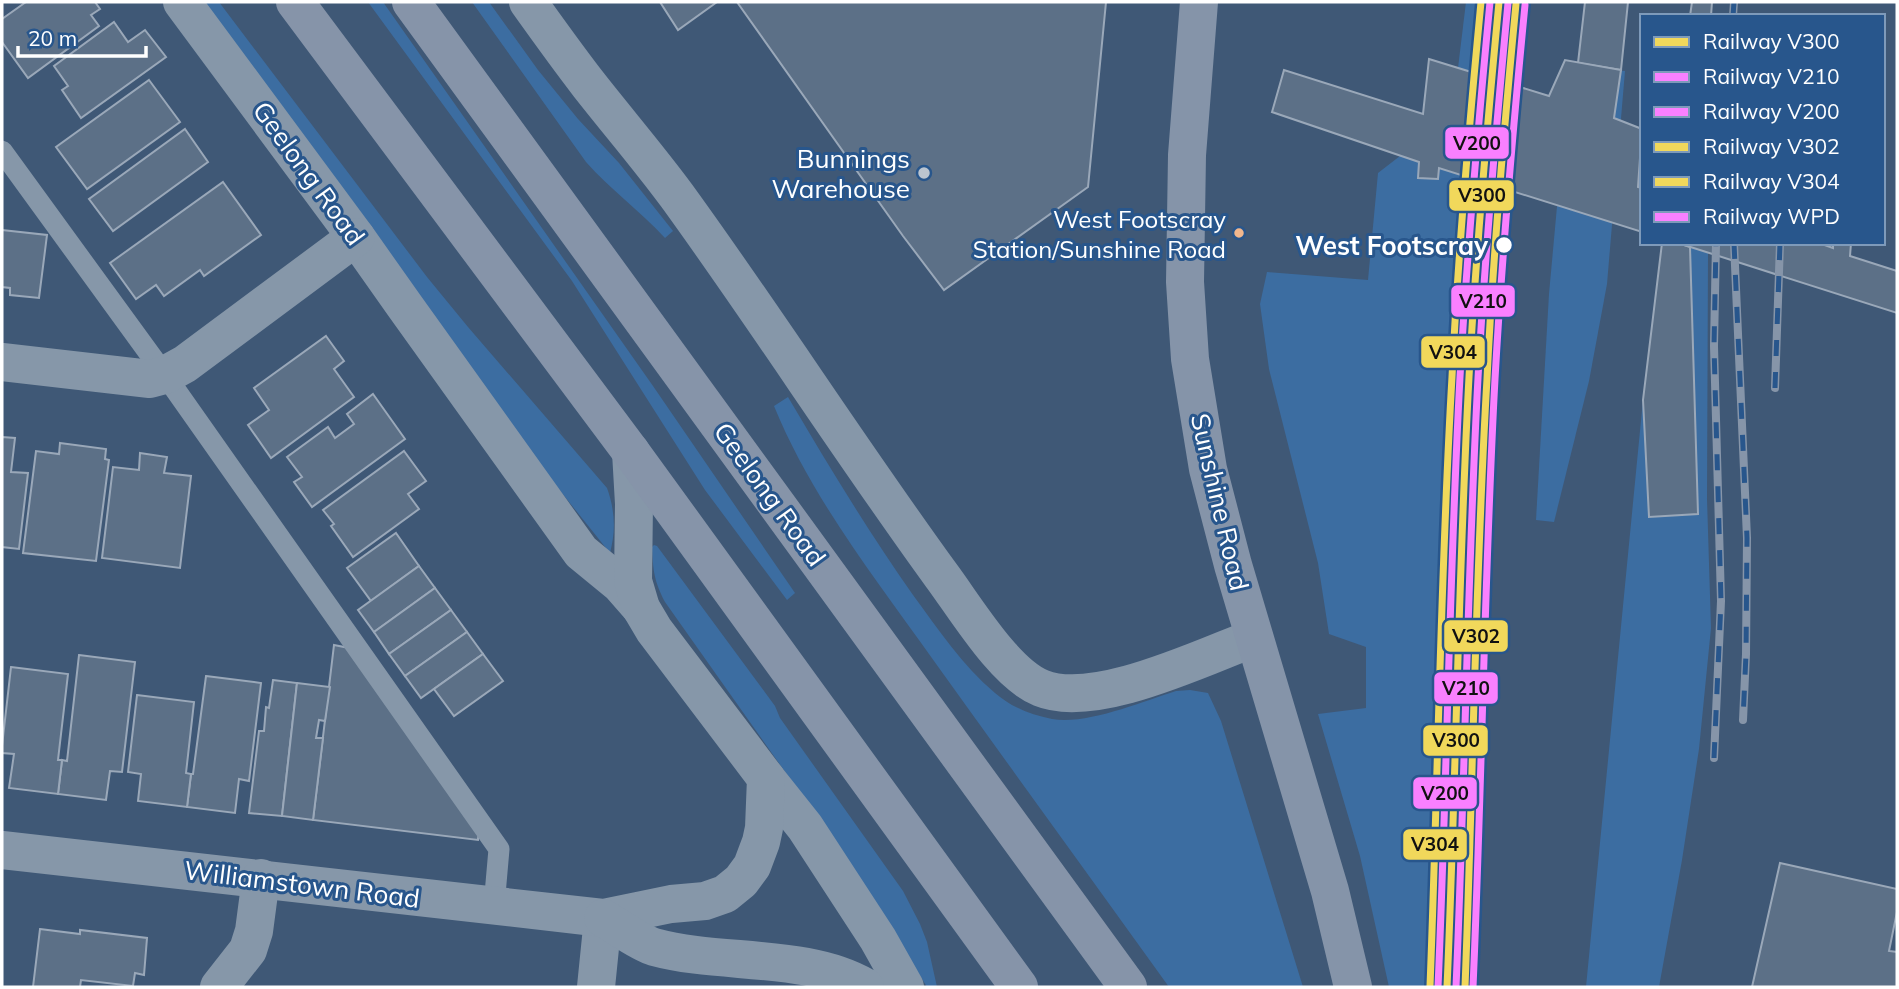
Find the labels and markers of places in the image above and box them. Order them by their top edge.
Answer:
place label: Bunnings Warehouse [771,142,910,205]
marker: Bunnings Warehouse [916,165,932,181]
place label: West Footscray Station/Sunshine Road [973,204,1226,264]
marker: West Footscray Station/Sunshine Road [1232,226,1246,240]
place label: West Footscray [1295,229,1489,262]
marker: West Footscray [1494,235,1514,255]

